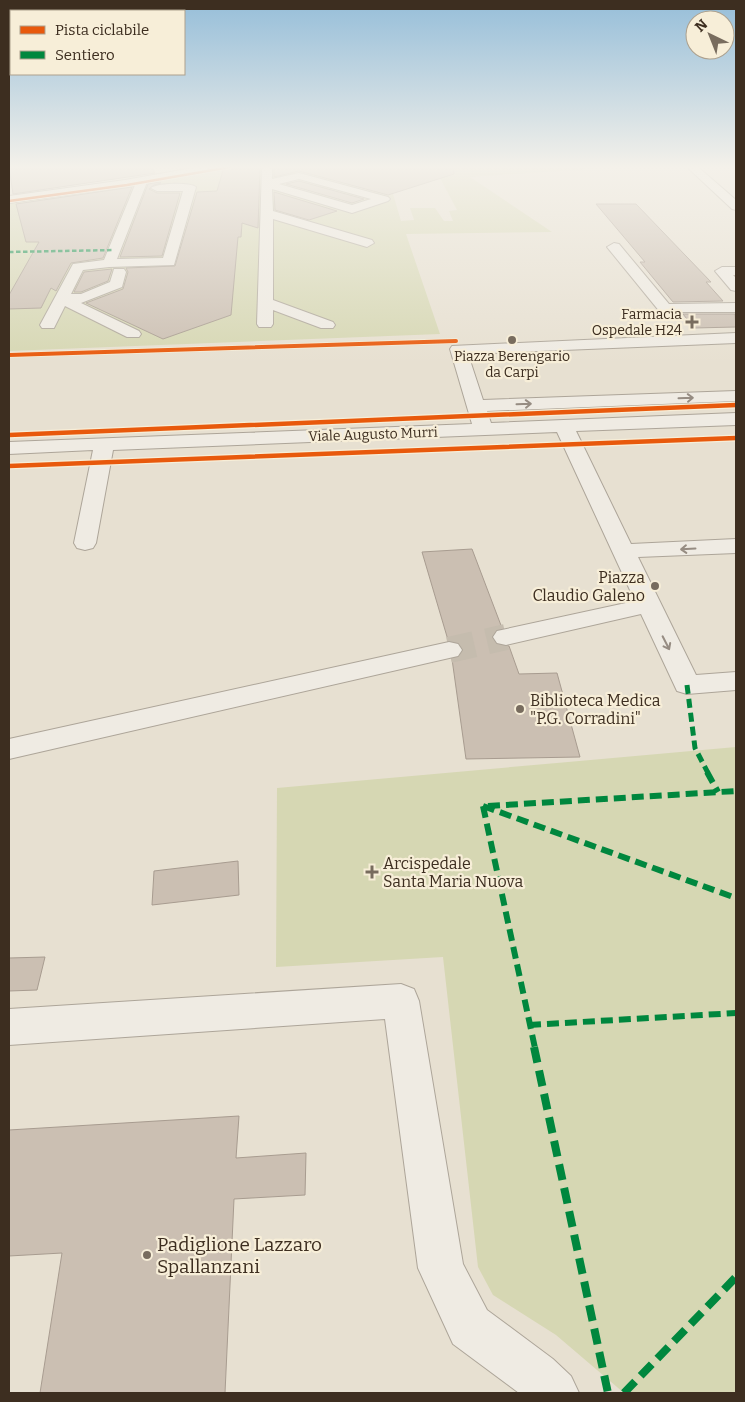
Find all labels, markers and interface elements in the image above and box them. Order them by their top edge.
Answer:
legend [10,10,185,75]
north arrow [685,10,735,60]
text: N [692,16,711,36]
text: Pista ciclabile [55,21,149,39]
text: Sentiero [55,46,115,64]
place label: Farmacia Ospedale H24 [592,306,682,339]
marker: Farmacia Ospedale H24 [686,316,698,328]
marker: Piazza Berengario da Carpi [506,334,518,346]
place label: Piazza Berengario da Carpi [454,348,570,381]
one-way arrow [678,393,694,403]
one-way arrow [516,400,532,409]
street label: Viale Augusto Murri [308,424,438,445]
one-way arrow [680,544,696,553]
place label: Piazza Claudio Galeno [532,568,645,605]
marker: Piazza Claudio Galeno [649,580,661,592]
one-way arrow [661,636,671,651]
place label: Biblioteca Medica "P.G. Corradini" [530,691,661,728]
marker: Biblioteca Medica "P.G. Corradini" [514,703,526,715]
place label: Arcispedale Santa Maria Nuova [383,854,523,891]
marker: Arcispedale Santa Maria Nuova [365,865,379,879]
place label: Padiglione Lazzaro Spallanzani [157,1233,322,1278]
marker: Padiglione Lazzaro Spallanzani [141,1249,153,1261]

